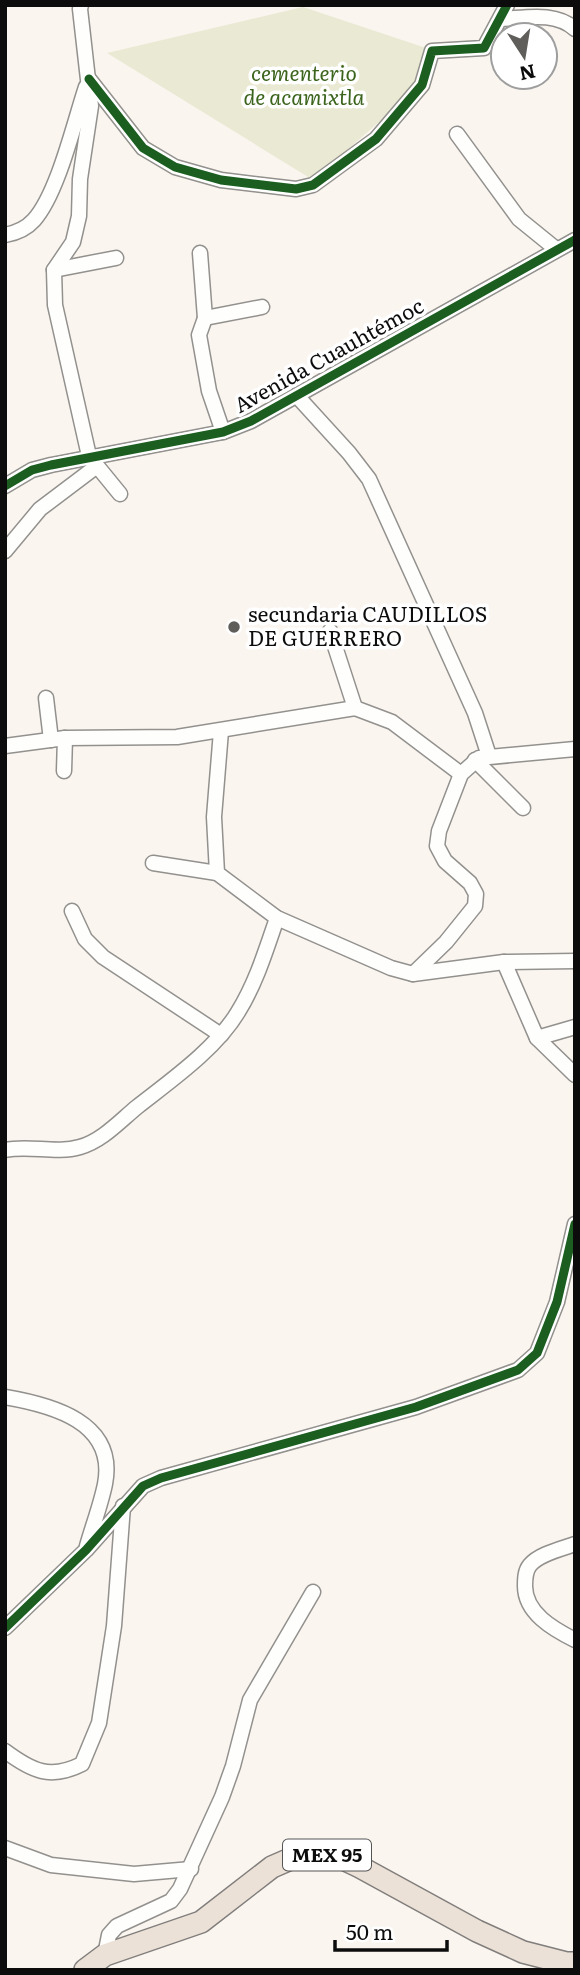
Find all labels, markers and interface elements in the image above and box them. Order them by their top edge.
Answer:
north arrow [489,21,559,91]
park label: cementerio de acamixtla [244,56,364,111]
text: N [517,58,538,89]
street label: Avenida Cuauhtémoc [227,289,428,419]
place label: secundaria CAUDILLOS DE GUERRERO [248,597,487,652]
marker: secundaria CAUDILLOS DE GUERRERO [226,619,242,635]
road number: MEX 95 [283,1840,371,1870]
scale bar [335,1909,447,1953]
text: 50 m [346,1915,393,1946]

